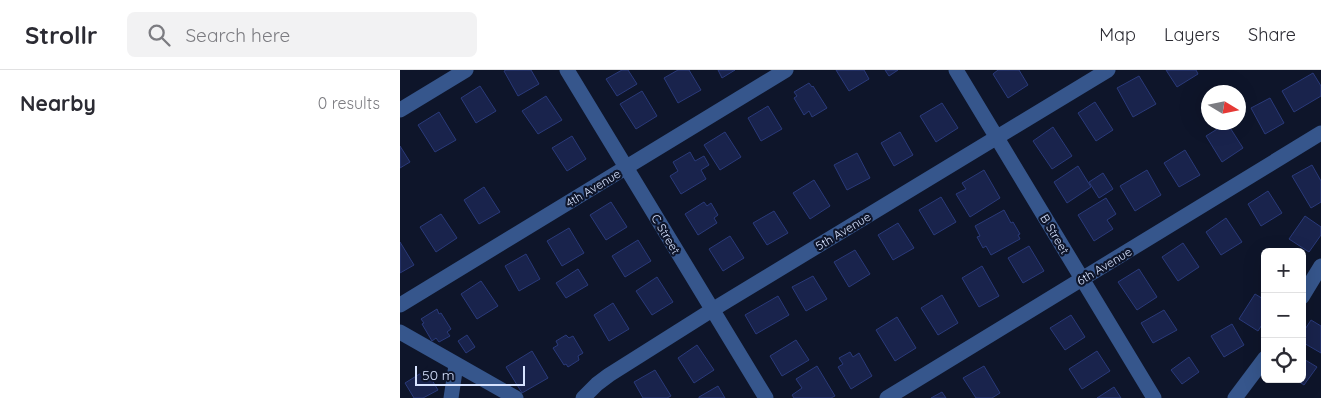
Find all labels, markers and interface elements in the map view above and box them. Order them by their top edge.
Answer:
search box [127,12,477,57]
text: Strollr [25,20,97,50]
icon: search [145,21,173,49]
text: Search here [185,23,290,47]
text: Map [1099,23,1136,46]
text: Layers [1164,23,1220,46]
text: Share [1248,23,1296,46]
north arrow [1201,85,1246,130]
text: Nearby [20,90,96,116]
text: 0 results [318,93,380,113]
street label: 4th Avenue [563,166,623,210]
street label: 5th Avenue [813,209,874,253]
street label: C Street [648,211,684,257]
street label: B Street [1037,211,1073,257]
street label: 6th Avenue [1074,244,1134,288]
map controls [1261,248,1306,383]
button: + [1261,248,1306,293]
button: − [1261,293,1306,338]
button: locate [1261,338,1306,383]
scale bar [415,363,525,386]
text: 50 m [422,366,455,384]

